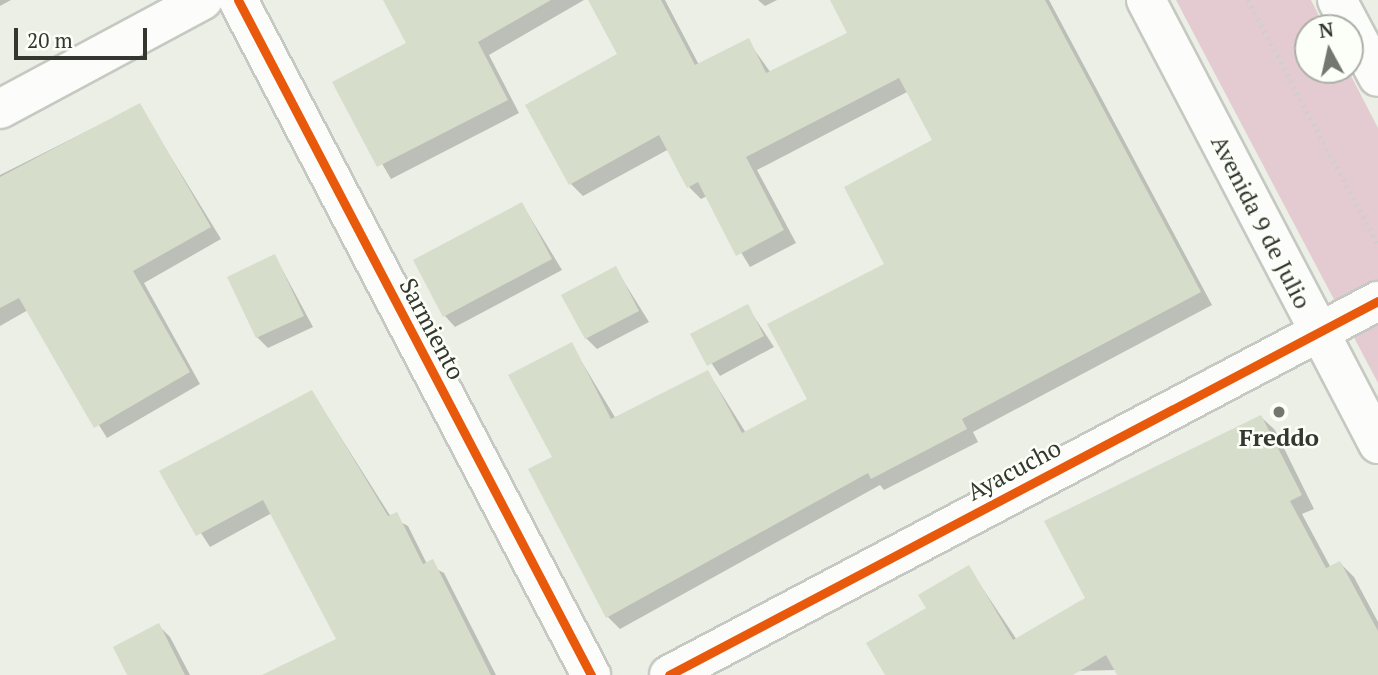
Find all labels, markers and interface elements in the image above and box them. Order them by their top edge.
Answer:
scale bar [18,14,150,58]
north arrow [1294,14,1364,84]
text: N [1317,16,1335,43]
text: 20 m [27,26,73,54]
street label: Avenida 9 de Julio [1205,130,1317,314]
street label: Sarmiento [393,273,471,385]
marker: Freddo [1271,404,1287,420]
place label: Freddo [1239,424,1319,452]
street label: Ayacucho [962,433,1066,507]

